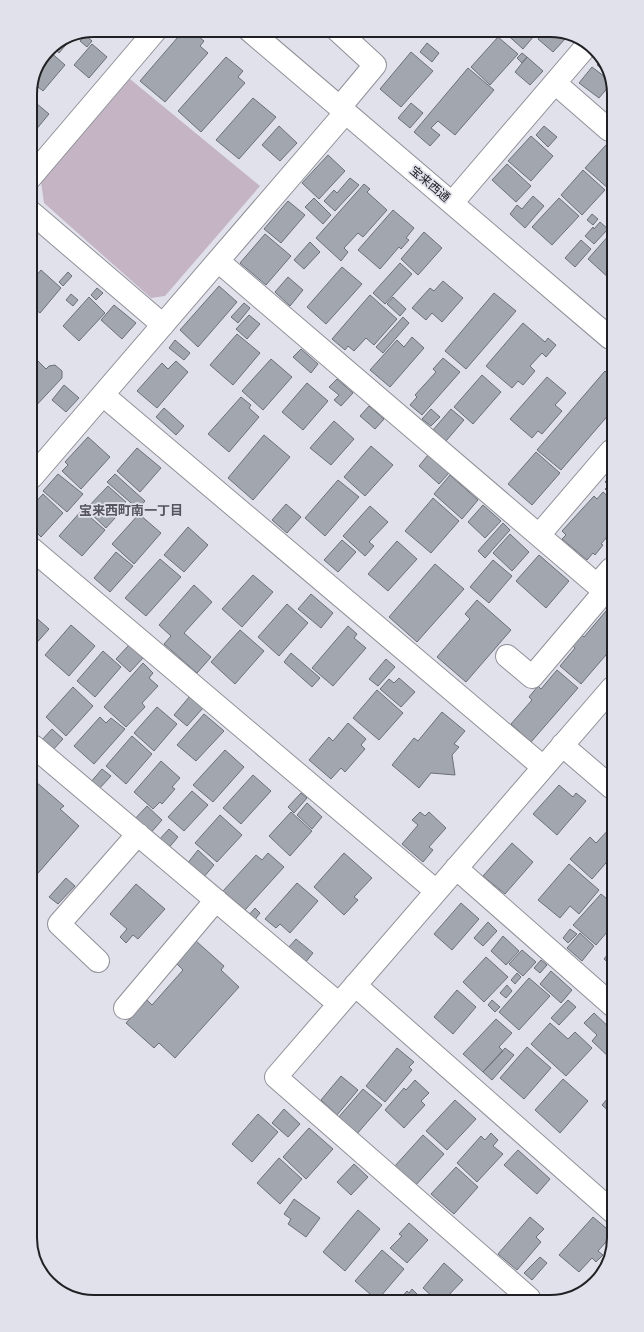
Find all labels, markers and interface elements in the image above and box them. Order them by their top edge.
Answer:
street label: 宝来西通 [407,162,454,205]
district label: 宝来西町南一丁目 [79,502,183,518]

